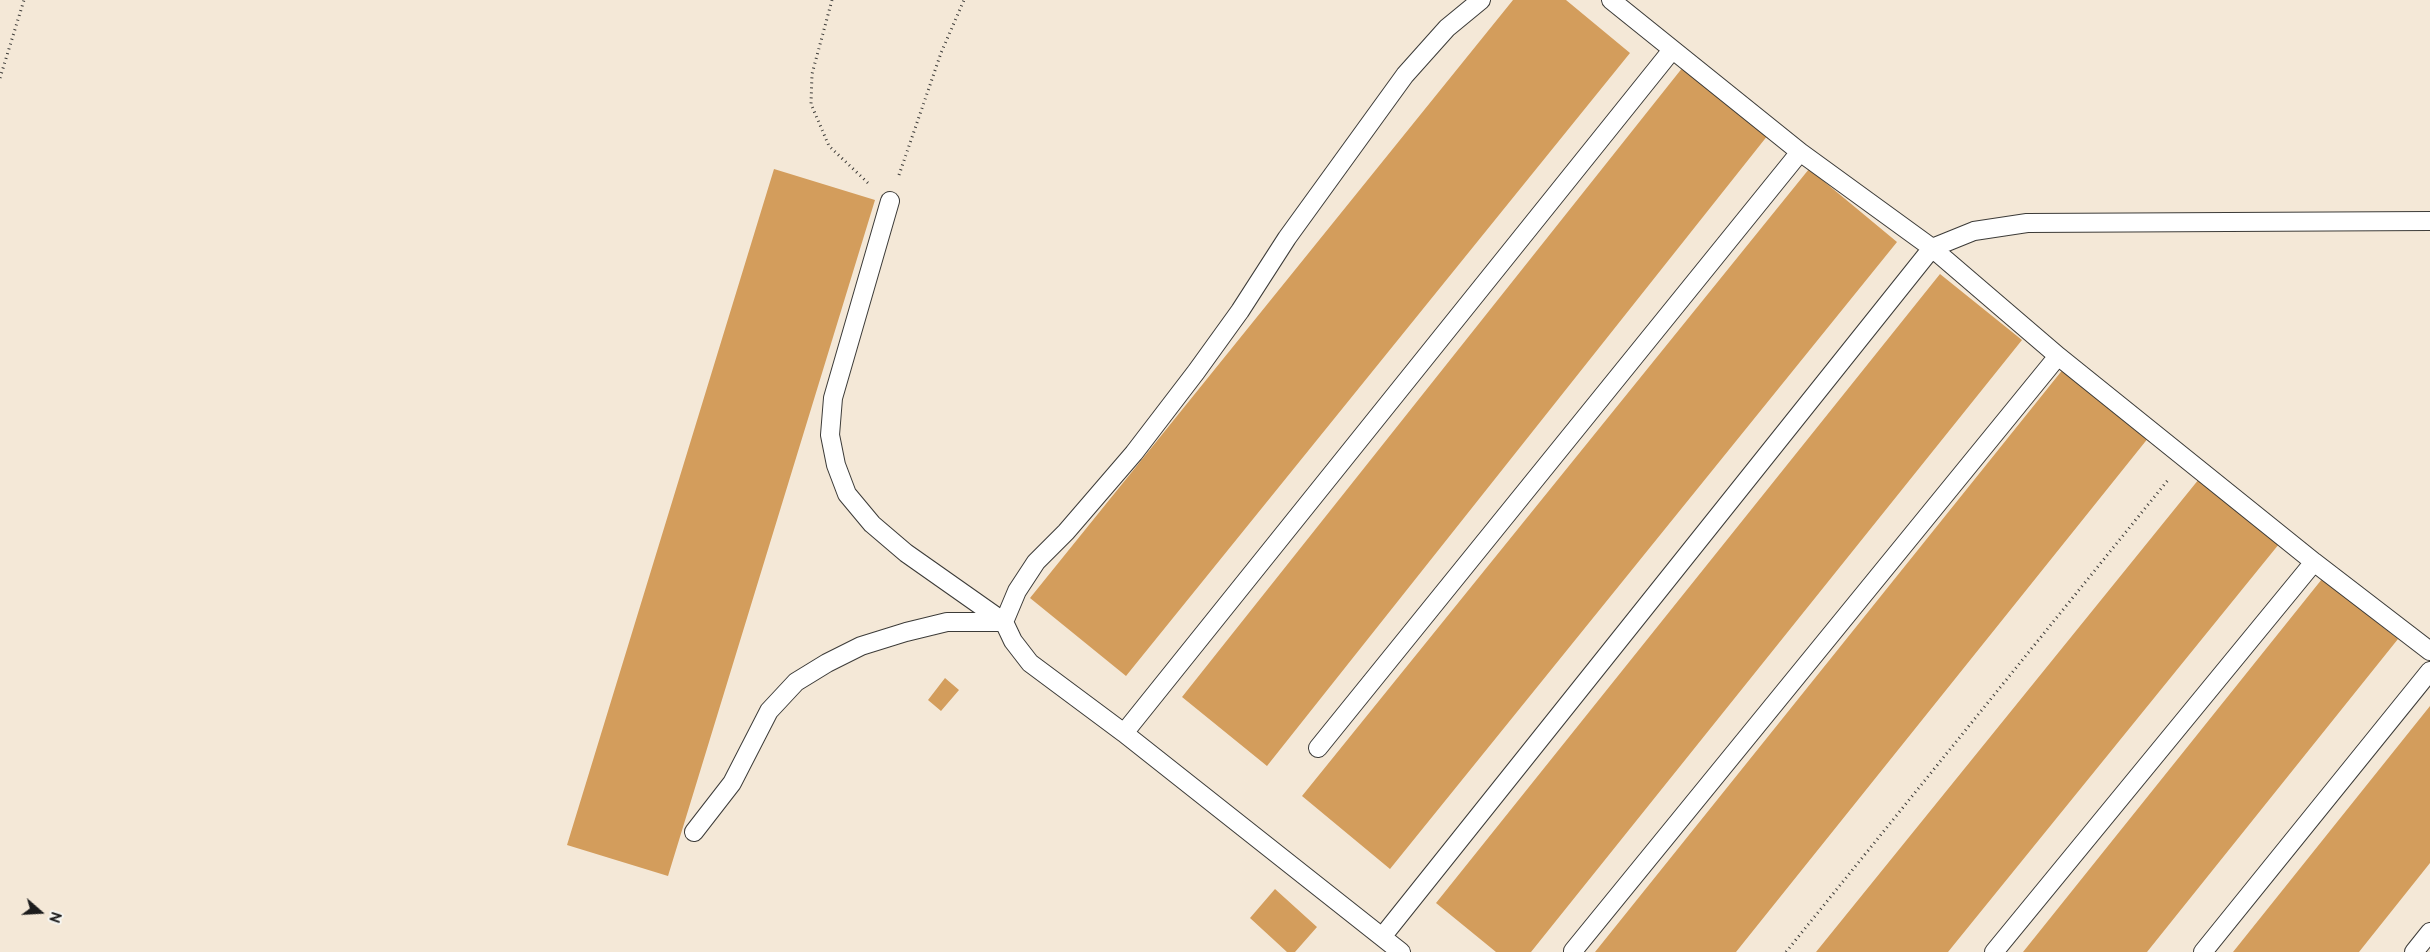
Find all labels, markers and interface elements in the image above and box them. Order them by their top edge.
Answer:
north arrow [15,887,65,937]
text: N [45,909,64,925]

